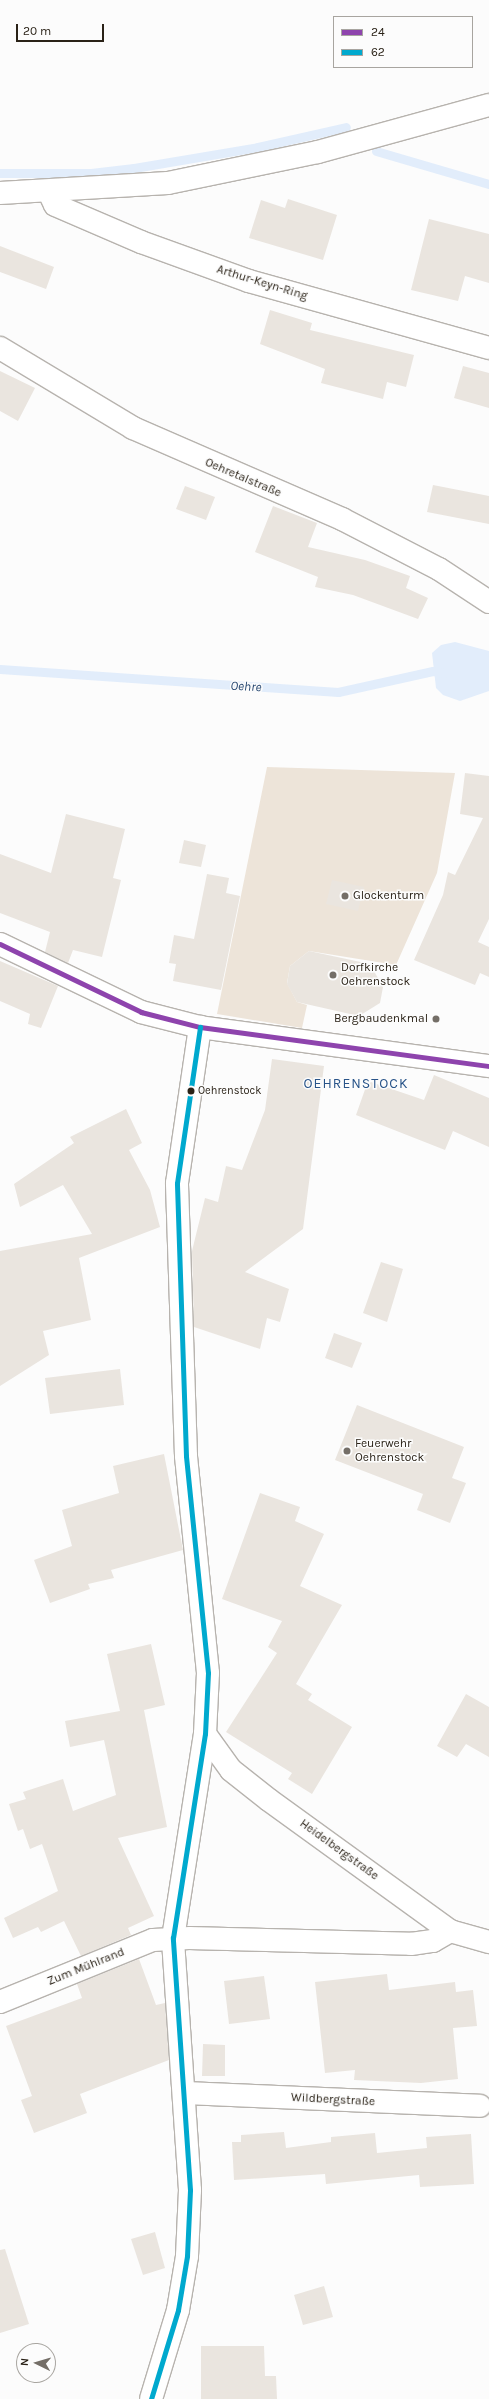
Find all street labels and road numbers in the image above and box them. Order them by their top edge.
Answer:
street label: Arthur-Keyn-Ring [215,262,309,304]
street label: Oehretalstraße [203,455,283,501]
street label: Heidelbergstraße [297,1817,381,1883]
street label: Zum Mühlrand [45,1945,127,1989]
street label: Wildbergstraße [291,2091,375,2109]

